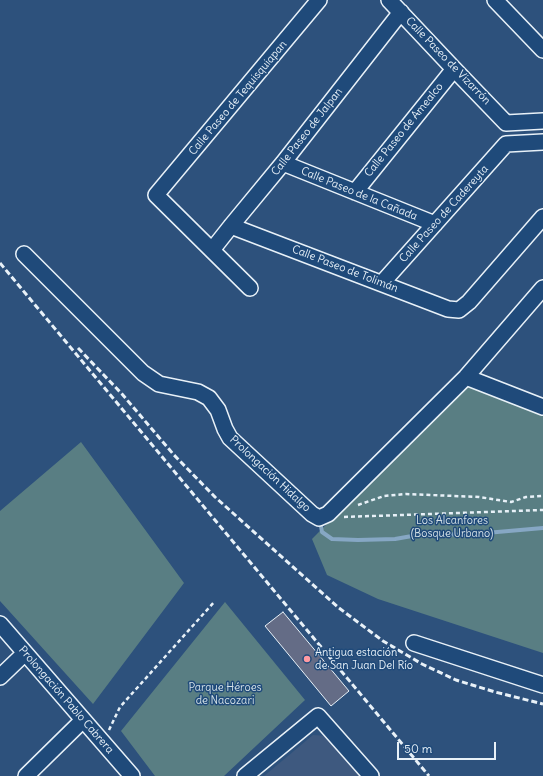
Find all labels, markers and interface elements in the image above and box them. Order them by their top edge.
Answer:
street label: Calle Paseo de Vizarrón [403,15,493,107]
street label: Calle Paseo de Tequisquiapan [186,38,290,158]
street label: Calle Paseo de Amealco [362,80,446,180]
street label: Calle Paseo de Jalpan [269,86,345,178]
street label: Calle Paseo de Cadereyta [397,163,491,265]
street label: Calle Paseo de la Cañada [299,165,419,223]
street label: Calle Paseo de Tolimán [290,243,400,295]
street label: Prolongación Hidalgo [227,433,313,515]
park label: Los Alcanfores (Bosque Urbano) [411,514,493,540]
street label: Prolongación Pablo Cabrera [16,644,116,756]
place label: Antigua estación de San Juan Del Río [315,646,413,672]
marker: Antigua estación de San Juan Del Río [302,654,312,664]
park label: Parque Héroes de Nacozari [188,681,262,707]
scale bar [399,734,498,760]
text: 50 m [404,741,432,756]

